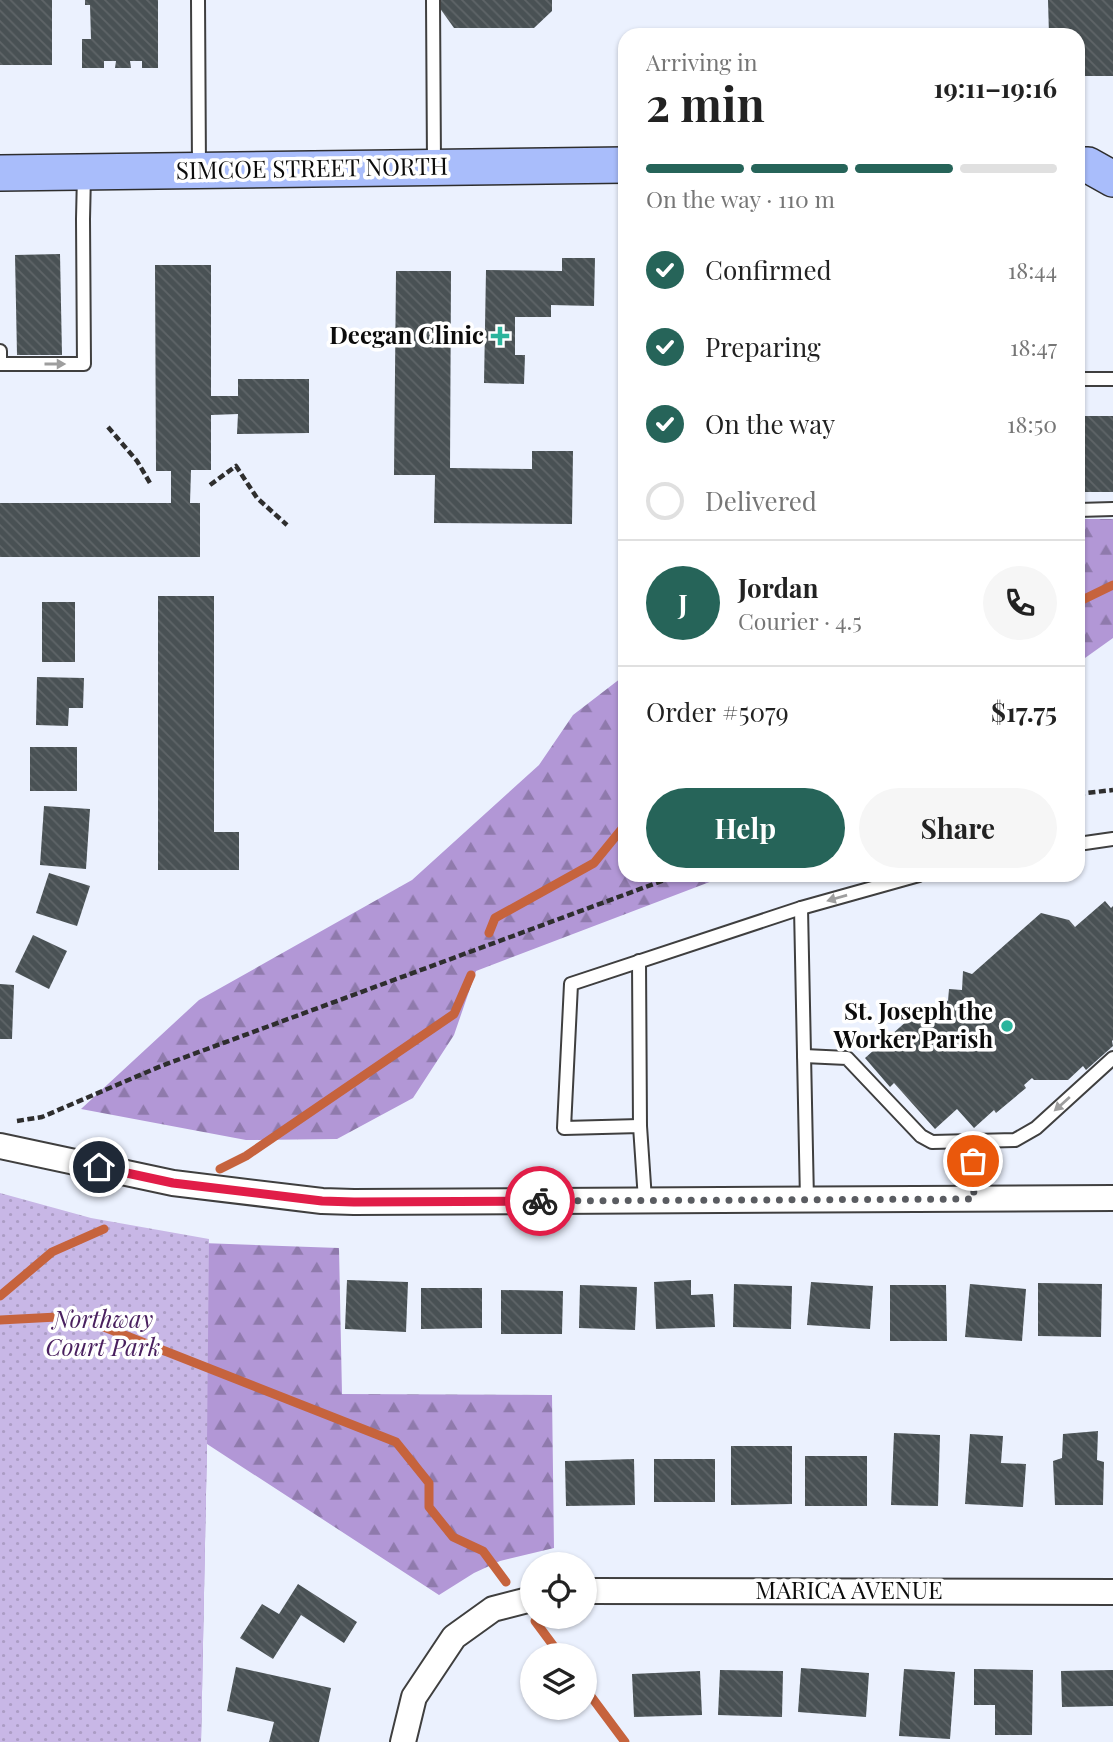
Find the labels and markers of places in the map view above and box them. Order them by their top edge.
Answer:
place label: Deegan Clinic [329,318,484,350]
marker: Deegan Clinic [490,326,510,346]
place label: St. Joseph the Worker Parish [833,994,993,1054]
marker: St. Joseph the Worker Parish [999,1018,1015,1034]
pin [943,1131,1003,1191]
pin [69,1137,129,1197]

